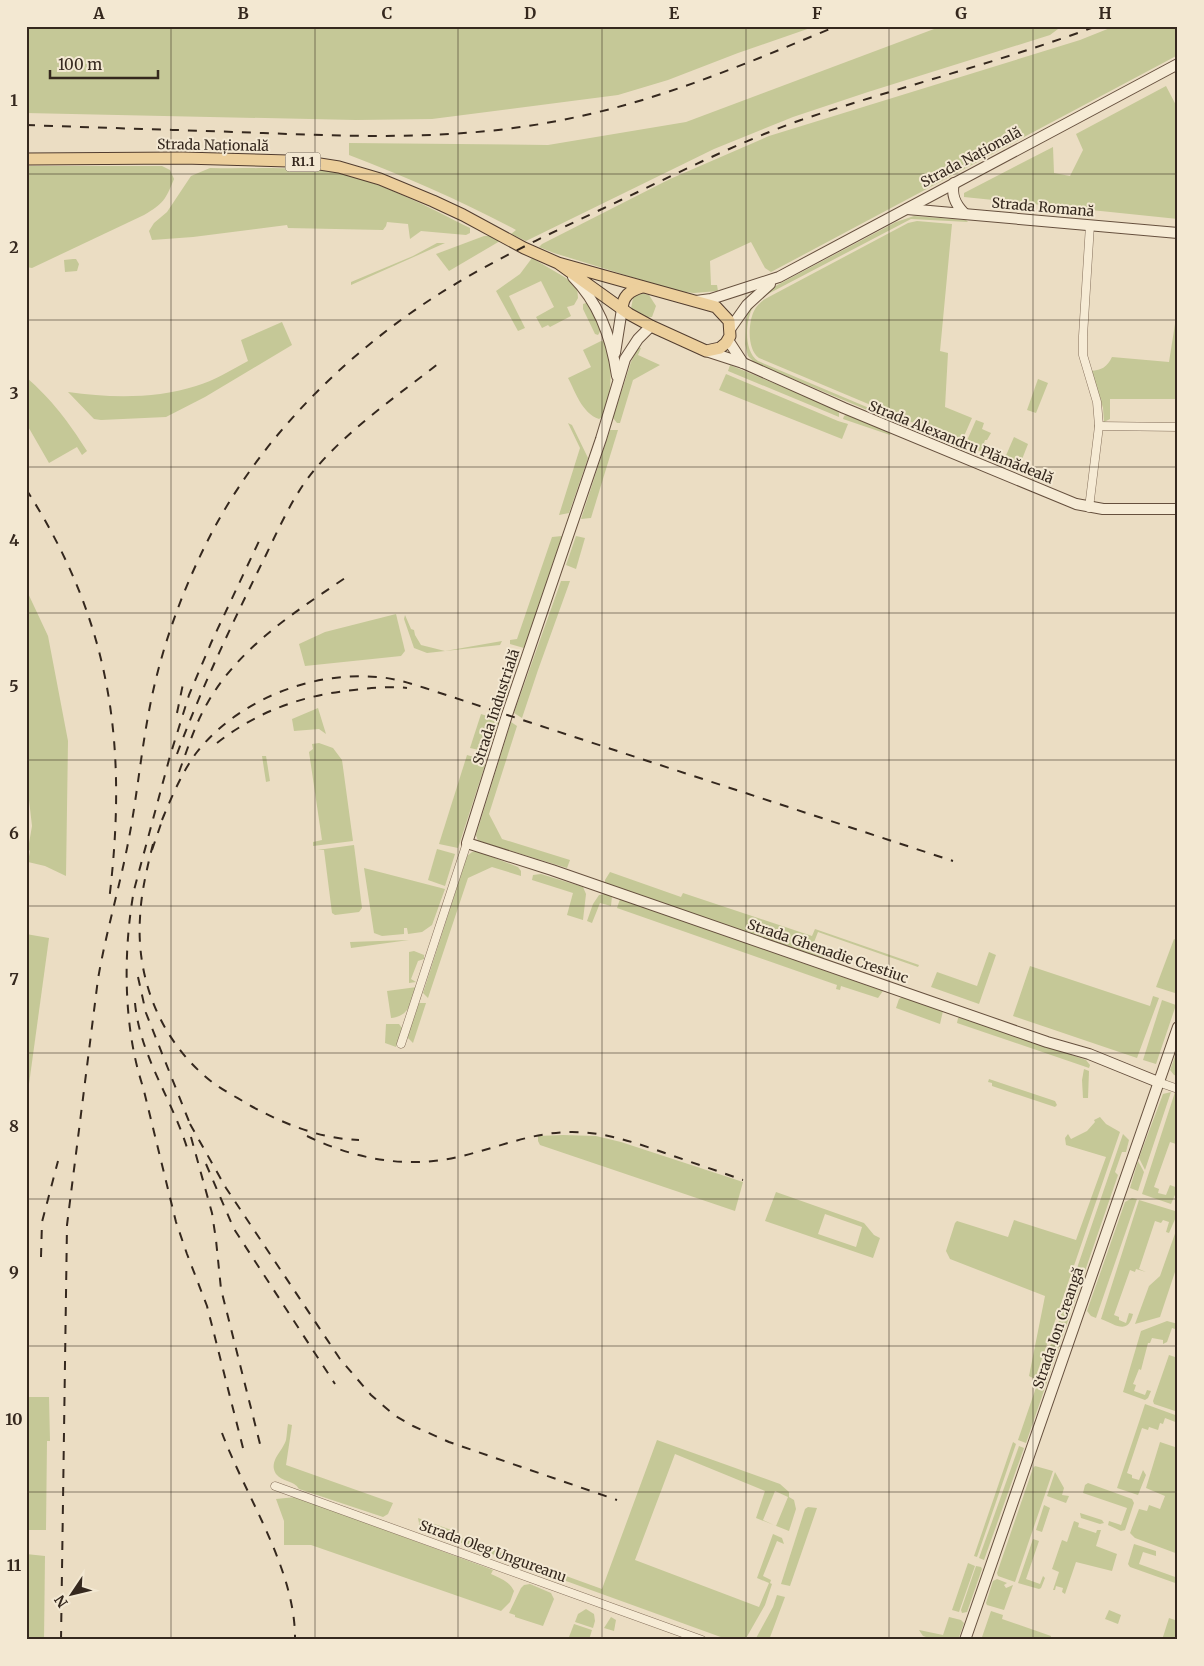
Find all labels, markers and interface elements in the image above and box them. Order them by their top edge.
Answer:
text: A [92,3,105,23]
text: B [237,3,249,23]
text: C [382,3,392,23]
text: D [524,3,536,23]
text: E [669,3,680,23]
text: F [812,3,822,23]
text: G [955,3,967,23]
text: H [1098,3,1112,23]
scale bar [50,48,158,80]
text: 100 m [58,55,102,74]
text: 1 [10,90,18,110]
street label: Strada Națională [917,123,1025,191]
street label: Strada Națională [157,135,270,155]
road number: R1.1 [286,152,320,172]
street label: Strada Romană [991,194,1095,220]
text: 2 [9,237,19,257]
text: 3 [9,383,19,403]
street label: Strada Alexandru Plămădeală [866,397,1057,488]
text: 4 [9,530,19,550]
street label: Strada Industrială [469,646,523,767]
text: 5 [9,676,19,696]
text: 6 [9,823,19,843]
street label: Strada Ghenadie Crestiuc [745,915,911,987]
text: 7 [9,969,19,989]
text: 8 [9,1116,19,1136]
text: 9 [9,1262,19,1282]
street label: Strada Ion Creangă [1029,1264,1087,1391]
text: 10 [5,1409,23,1429]
street label: Strada Oleg Ungureanu [417,1516,569,1586]
text: 11 [7,1555,22,1575]
north arrow [48,1568,98,1618]
text: N [51,1592,72,1611]

